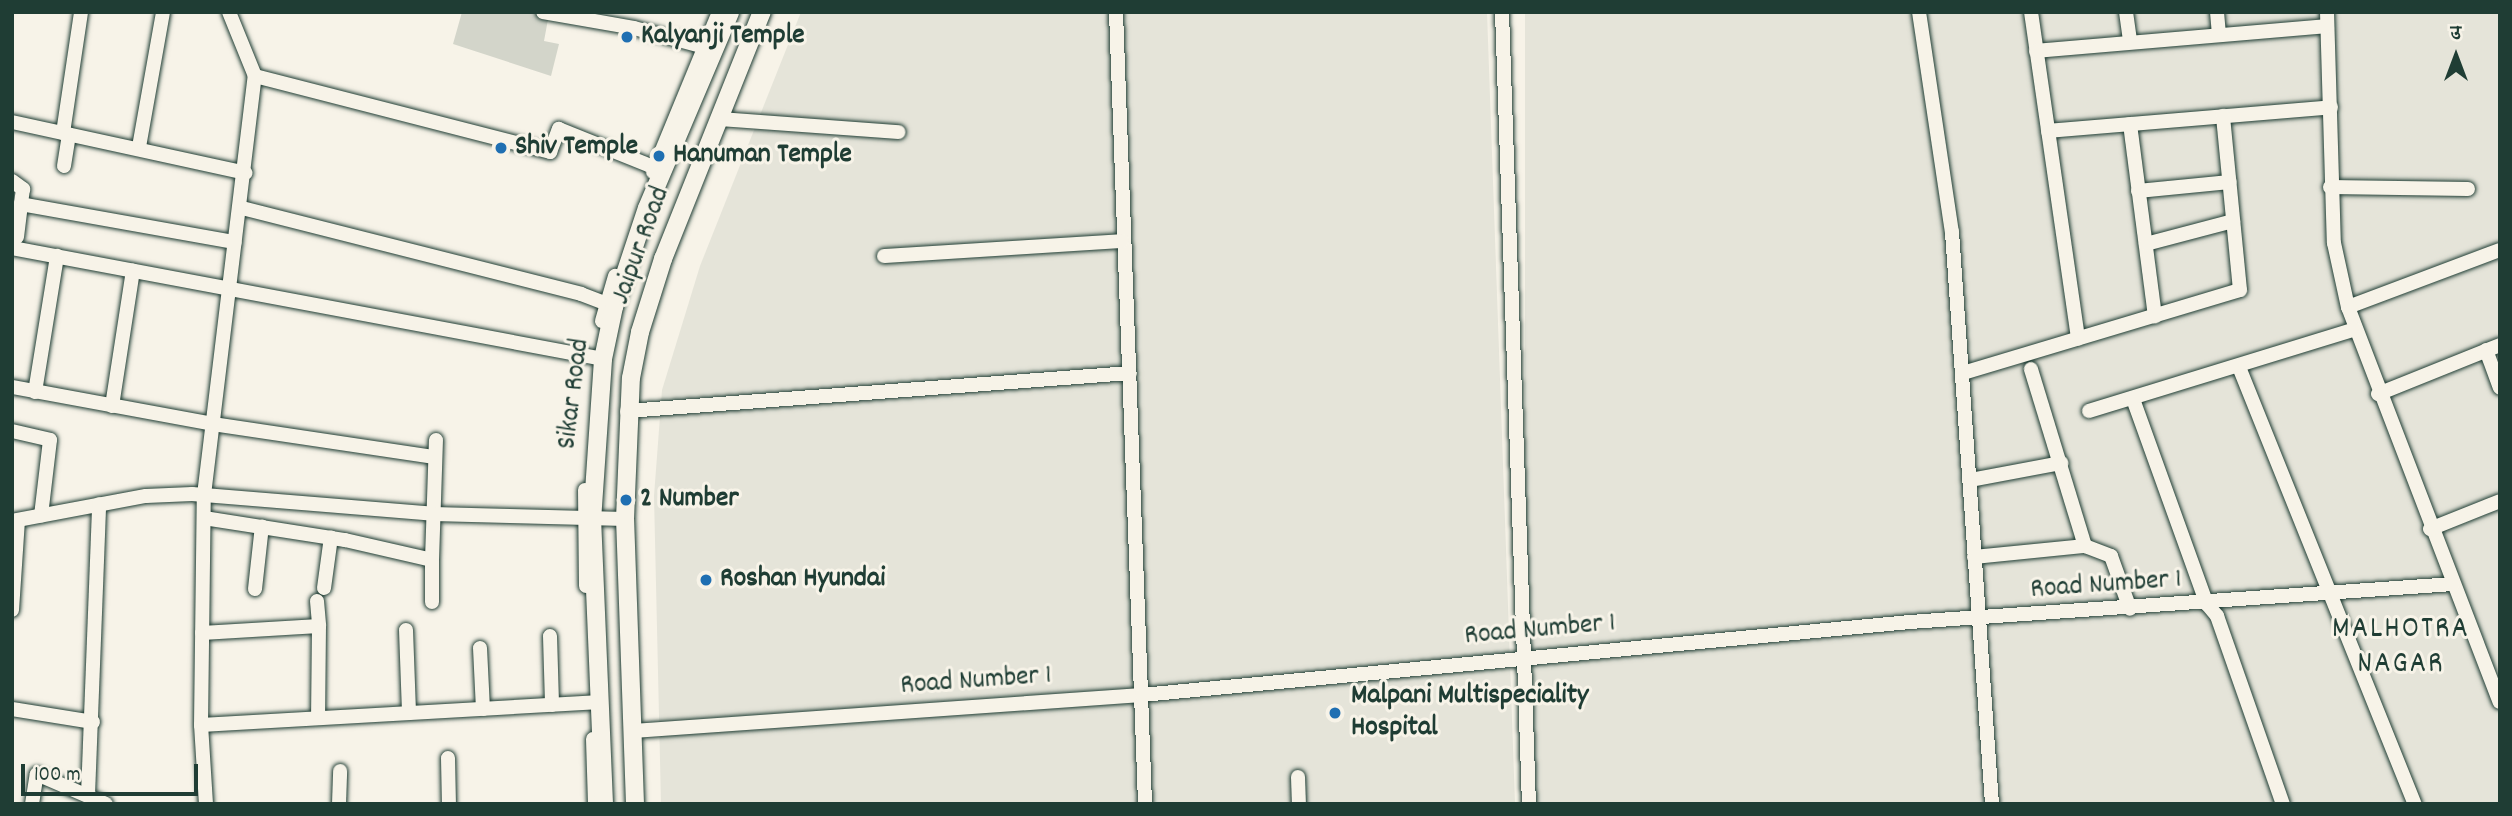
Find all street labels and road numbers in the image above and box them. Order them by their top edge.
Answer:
street label: Jaipur Road [605,183,679,309]
street label: Sikar Road [552,337,598,451]
street label: Road Number 1 [2029,564,2183,608]
street label: Road Number 1 [1463,608,1617,654]
street label: Road Number 1 [899,660,1053,704]

